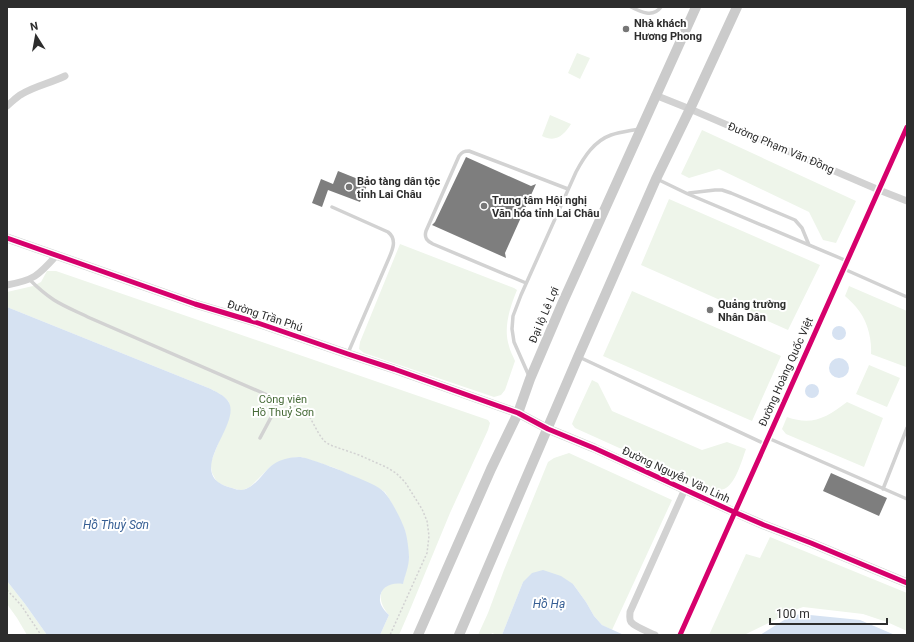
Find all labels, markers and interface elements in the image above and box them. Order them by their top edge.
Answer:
north arrow [16,16,56,56]
place label: Nhà khách Hương Phong [634,17,702,43]
text: N [29,20,39,34]
marker: Nhà khách Hương Phong [621,24,631,34]
street label: Đường Phạm Văn Đồng [726,120,836,176]
place label: Bảo tàng dân tộc tỉnh Lai Châu [357,175,440,201]
marker: Bảo tàng dân tộc tỉnh Lai Châu [344,182,354,192]
place label: Trung tâm Hội nghị Văn hóa tỉnh Lai Châu [492,194,599,220]
marker: Trung tâm Hội nghị Văn hóa tỉnh Lai Châu [479,201,489,211]
street label: Đại lộ Lê Lợi [526,285,562,345]
street label: Đường Trần Phú [226,298,304,334]
place label: Quảng trường Nhân Dân [718,298,786,324]
marker: Quảng trường Nhân Dân [705,305,715,315]
street label: Đường Hoàng Quốc Việt [756,315,816,429]
park label: Công viên Hồ Thuỷ Sơn [252,393,314,419]
street label: Đường Nguyễn Văn Linh [620,444,732,506]
water label: Hồ Thuỷ Sơn [83,518,149,532]
water label: Hồ Hạ [533,597,565,611]
scale bar [770,600,887,626]
text: 100 m [776,607,810,621]

